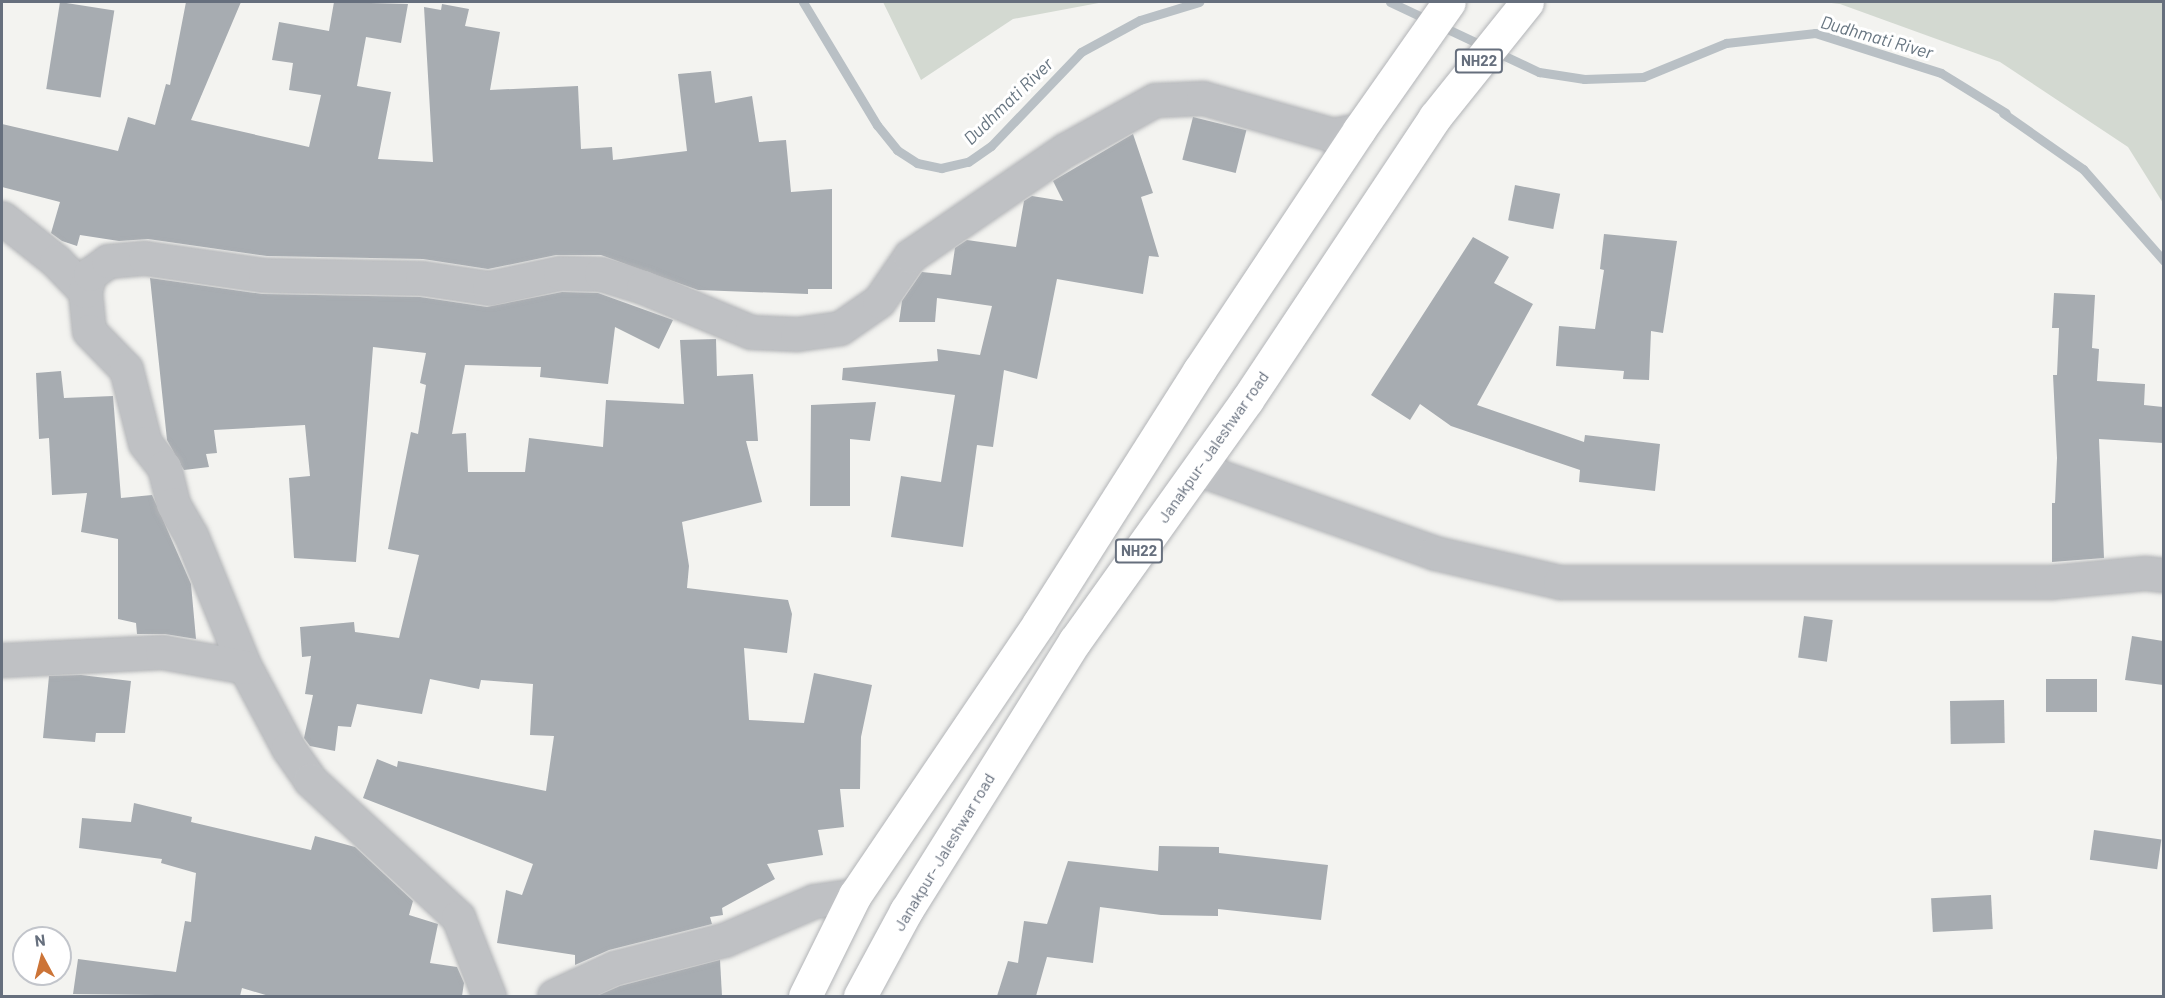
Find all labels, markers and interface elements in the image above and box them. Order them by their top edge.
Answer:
water label: Dudhmati River [1818,11,1936,63]
road number: NH22 [1454,49,1504,73]
water label: Dudhmati River [959,53,1057,149]
street label: Janakpur- Jaleshwar road [1153,368,1273,526]
road number: NH22 [1114,539,1164,563]
street label: Janakpur- Jaleshwar road [889,770,999,934]
north arrow [12,926,72,986]
text: N [34,930,46,950]

